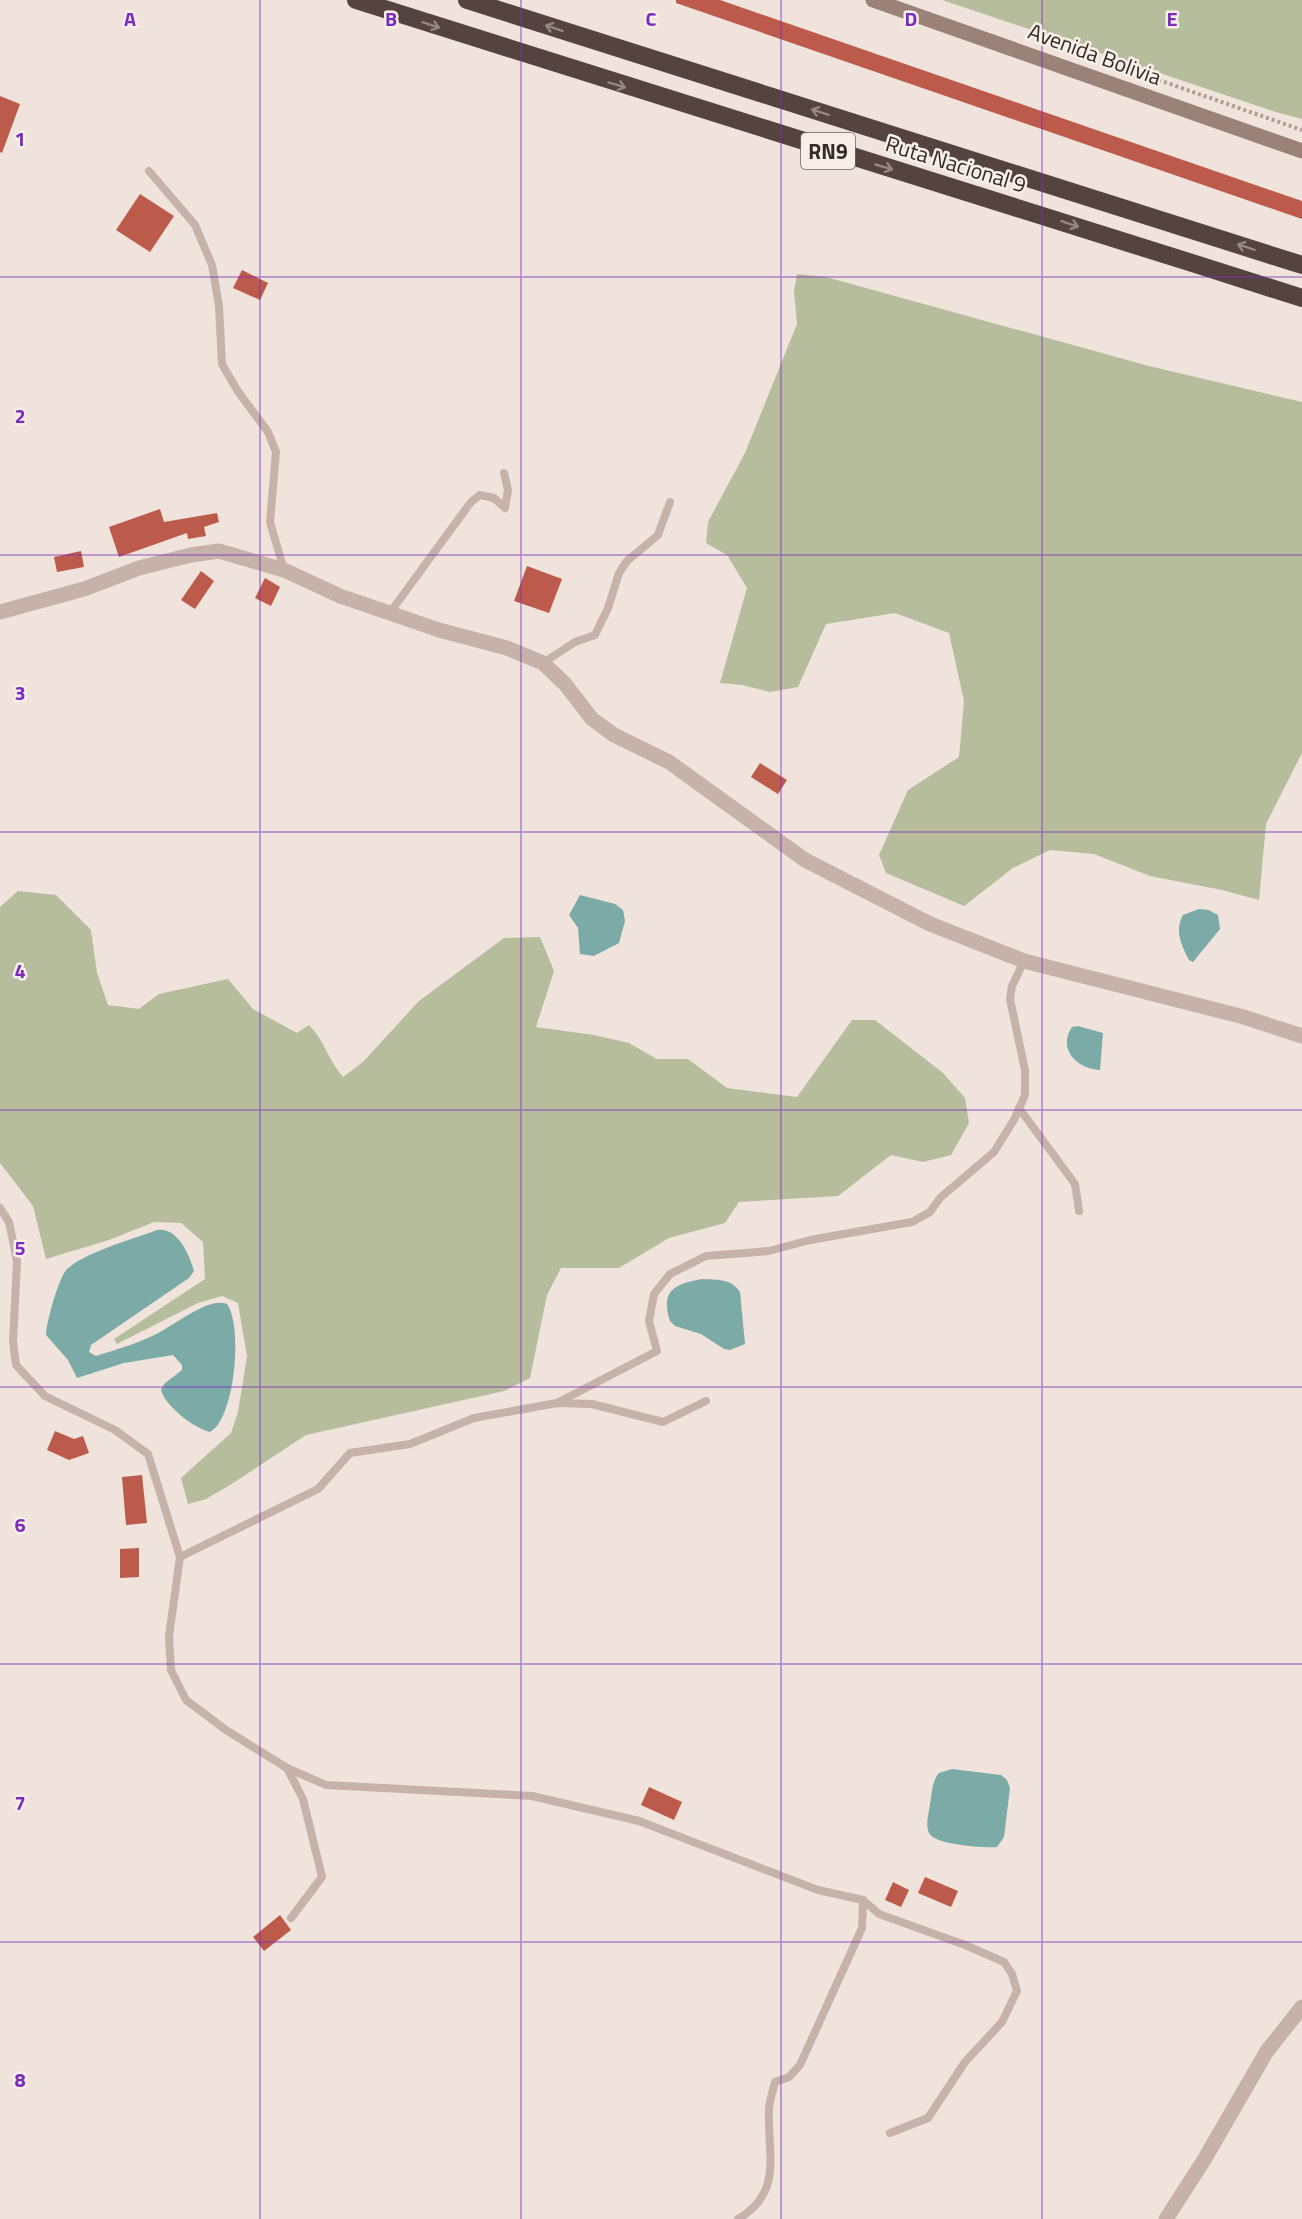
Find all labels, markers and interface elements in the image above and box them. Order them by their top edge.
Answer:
text: A [124,3,136,34]
text: B [385,3,397,34]
text: C [646,3,657,34]
text: D [905,3,917,34]
text: E [1166,3,1178,34]
street label: Avenida Bolivia [1023,14,1167,94]
one-way arrow [421,20,440,31]
one-way arrow [545,21,564,32]
one-way arrow [607,80,626,91]
one-way arrow [811,106,830,117]
text: 1 [14,123,26,154]
street label: Ruta Nacional 9 [881,126,1031,202]
road number: RN9 [801,133,855,169]
one-way arrow [874,162,893,173]
one-way arrow [1060,219,1079,230]
one-way arrow [1237,241,1256,252]
text: 2 [14,400,26,431]
text: 3 [14,677,26,708]
text: 4 [14,955,26,986]
text: 5 [14,1232,26,1263]
text: 6 [14,1509,26,1540]
text: 7 [14,1787,26,1818]
text: 8 [14,2064,26,2095]

